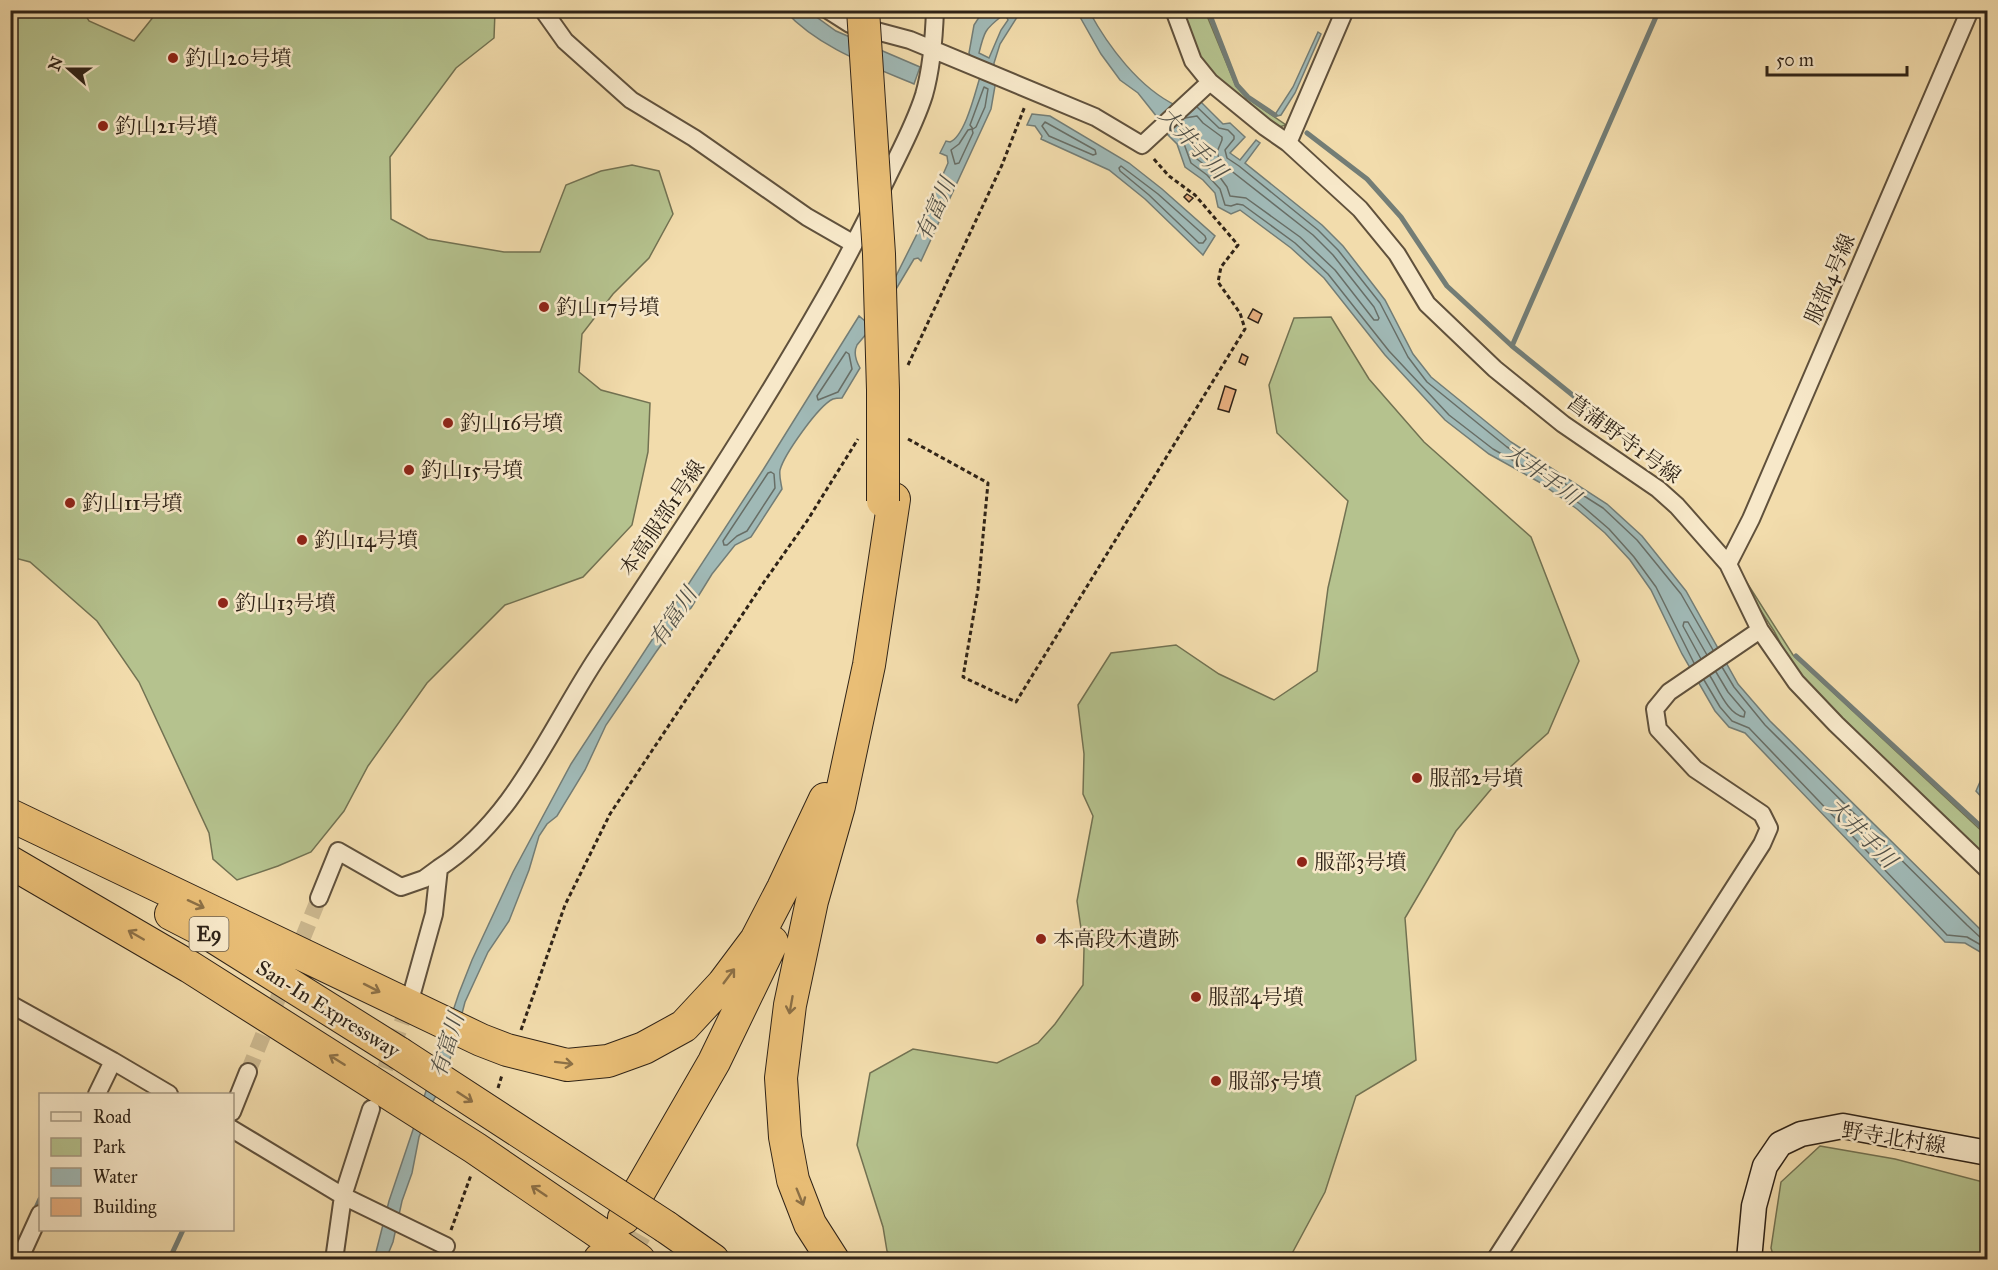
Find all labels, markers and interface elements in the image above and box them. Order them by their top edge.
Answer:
north arrow [39,39,99,99]
scale bar [1767,39,1906,77]
place label: 釣山20号墳 [185,45,292,71]
text: 50 m [1776,49,1814,71]
marker: 釣山20号墳 [166,51,180,65]
text: N [44,54,67,74]
water label: 大井手川 [1153,102,1234,186]
place label: 釣山21号墳 [115,113,218,139]
marker: 釣山21号墳 [96,119,110,133]
water label: 有富川 [909,172,962,245]
street label: 服部4号線 [1799,230,1861,328]
place label: 釣山17号墳 [556,294,660,320]
marker: 釣山17号墳 [537,300,551,314]
street label: 菖蒲野寺1号線 [1562,389,1686,489]
place label: 釣山16号墳 [460,410,563,436]
marker: 釣山16号墳 [441,416,455,430]
water label: 大井手川 [1498,437,1587,512]
street label: 本高服部1号線 [614,455,710,581]
place label: 釣山15号墳 [421,457,523,483]
marker: 釣山15号墳 [402,463,416,477]
place label: 釣山11号墳 [82,490,183,516]
marker: 釣山11号墳 [63,496,77,510]
place label: 釣山14号墳 [314,527,418,553]
marker: 釣山14号墳 [295,533,309,547]
water label: 有富川 [643,580,704,652]
place label: 釣山13号墳 [235,590,336,616]
marker: 釣山13号墳 [216,596,230,610]
place label: 服部2号墳 [1429,765,1523,791]
marker: 服部2号墳 [1410,771,1424,785]
water label: 大井手川 [1821,792,1904,875]
place label: 服部3号墳 [1314,849,1406,875]
marker: 服部3号墳 [1295,855,1309,869]
one-way arrow [187,898,205,910]
road number: E9 [190,917,228,951]
place label: 本高段木遺跡 [1053,926,1179,952]
one-way arrow [128,929,145,941]
marker: 本高段木遺跡 [1034,932,1048,946]
street label: San-In Expressway [251,954,406,1064]
one-way arrow [722,968,735,984]
one-way arrow [362,983,380,994]
place label: 服部4号墳 [1208,984,1304,1010]
marker: 服部4号墳 [1189,990,1203,1004]
one-way arrow [785,995,796,1015]
water label: 有富川 [424,1008,470,1081]
one-way arrow [329,1054,346,1066]
one-way arrow [554,1057,574,1068]
place label: 服部5号墳 [1228,1068,1322,1094]
marker: 服部5号墳 [1209,1074,1223,1088]
one-way arrow [457,1090,474,1103]
legend [39,1093,234,1231]
text: Road [93,1106,131,1128]
street label: 野寺北村線 [1840,1117,1948,1159]
text: Park [93,1136,126,1158]
text: Water [93,1166,138,1188]
one-way arrow [531,1185,548,1197]
one-way arrow [795,1188,806,1206]
text: Building [93,1196,157,1219]

